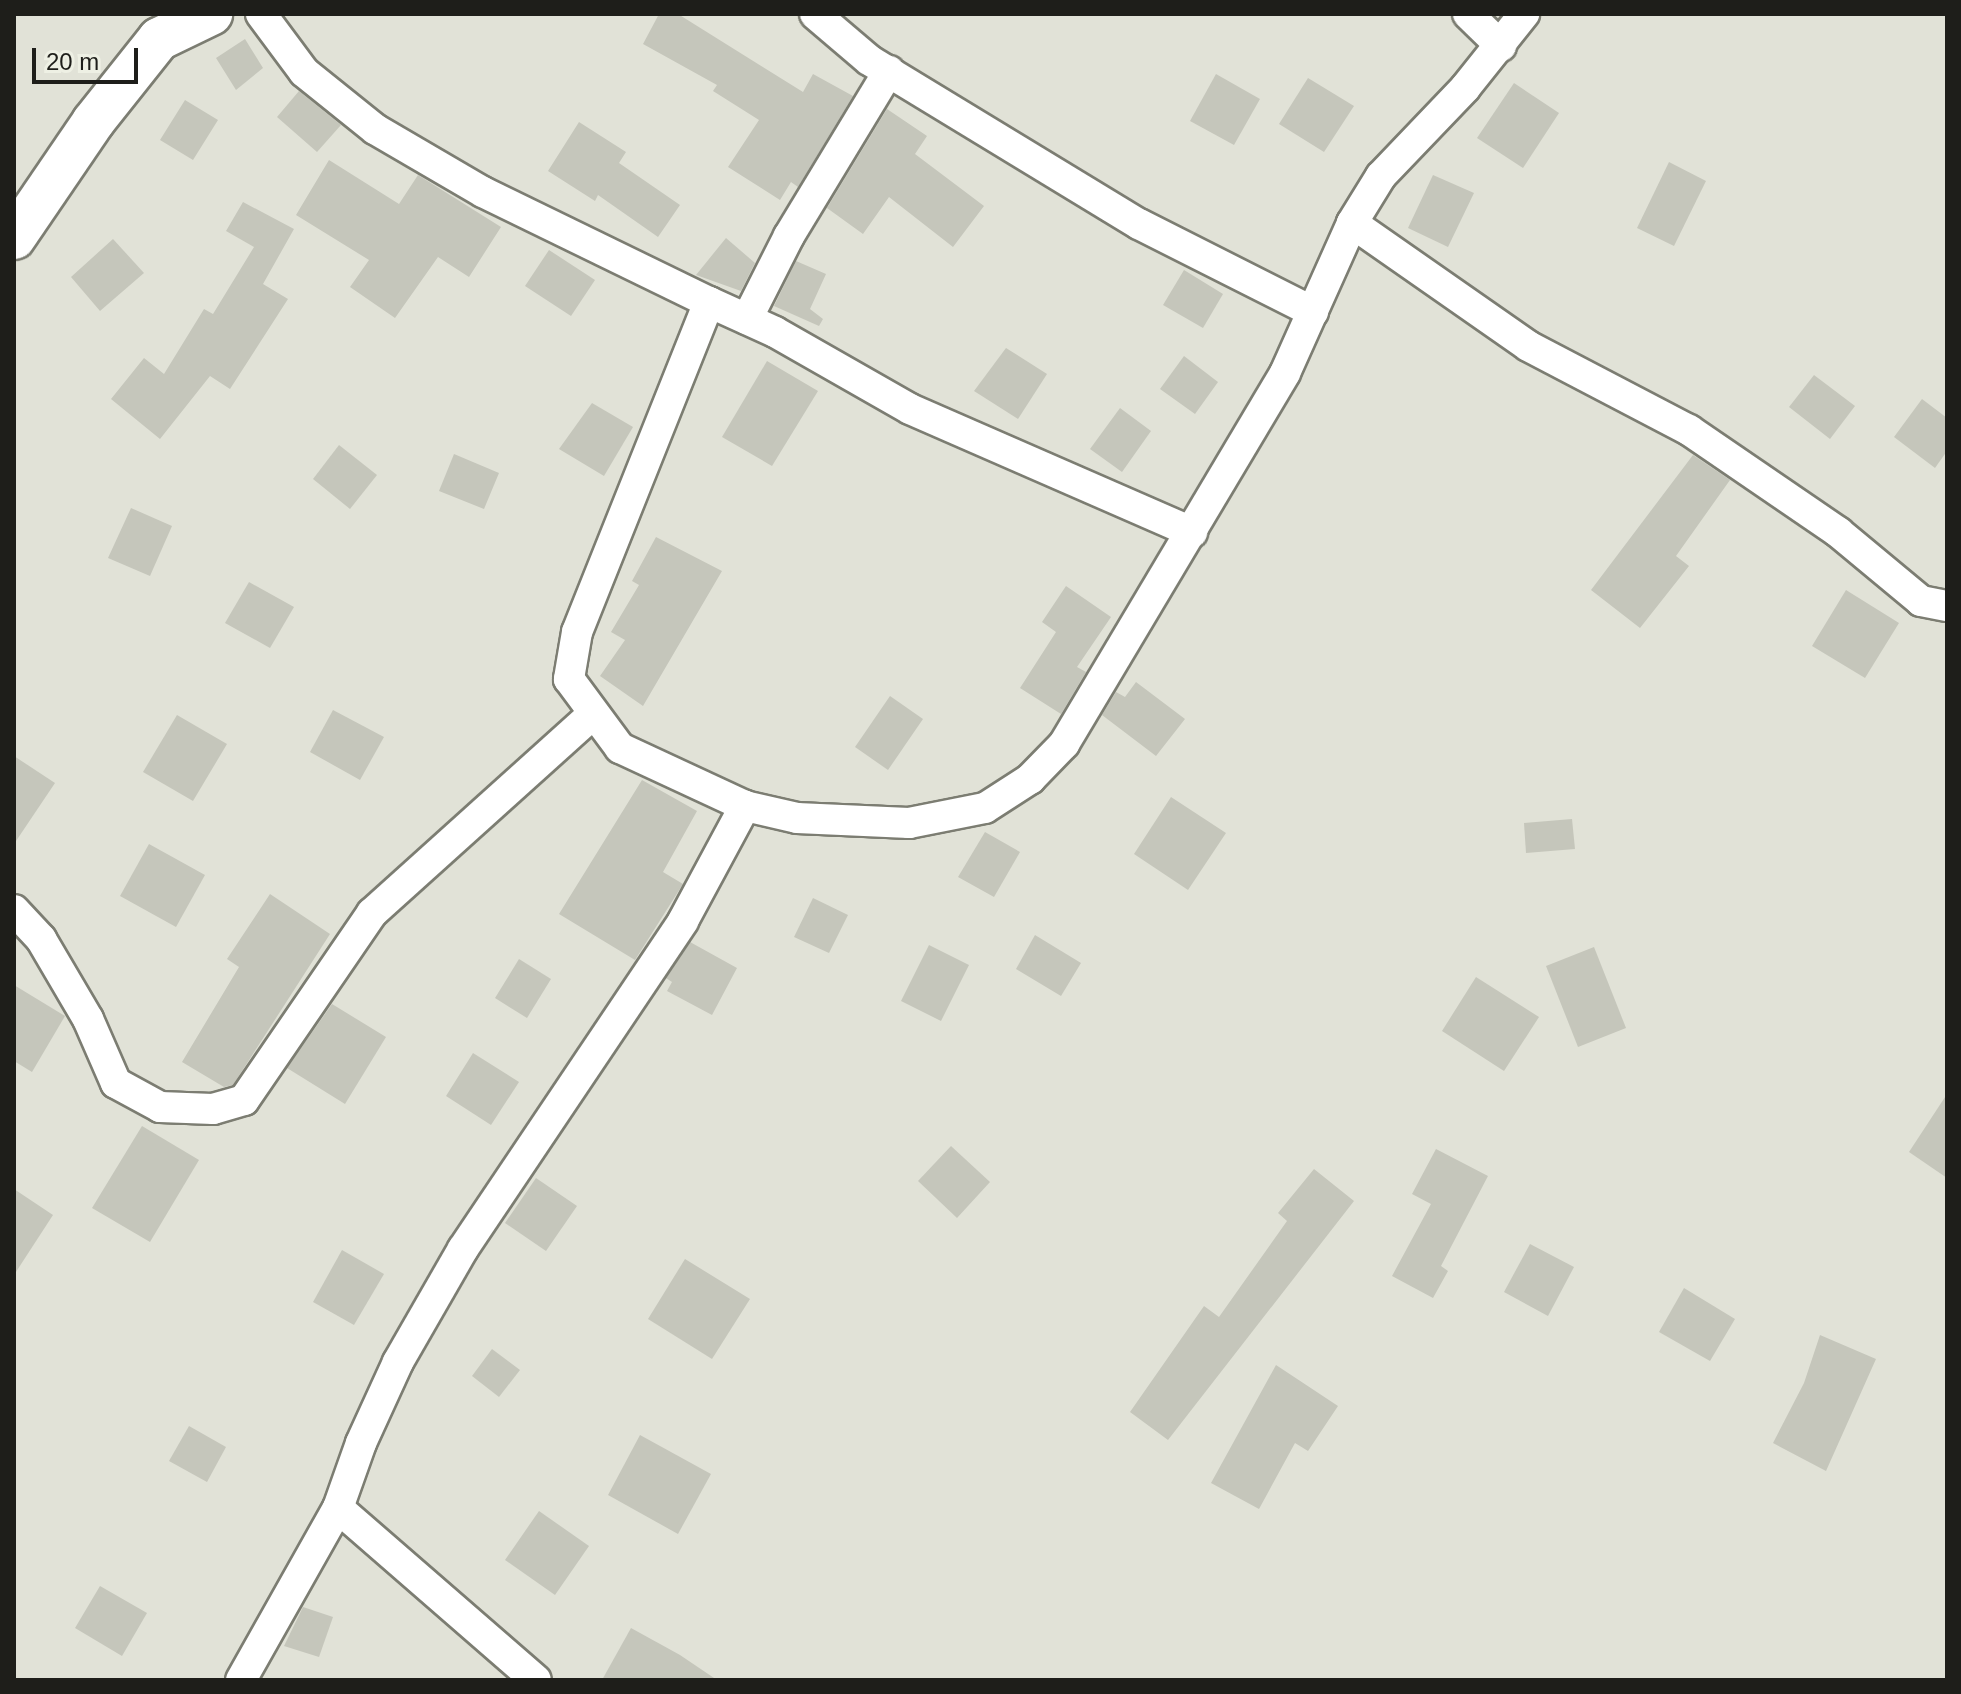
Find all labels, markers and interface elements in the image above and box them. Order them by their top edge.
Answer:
scale bar [36,32,142,82]
text: 20 m [46,48,99,75]

